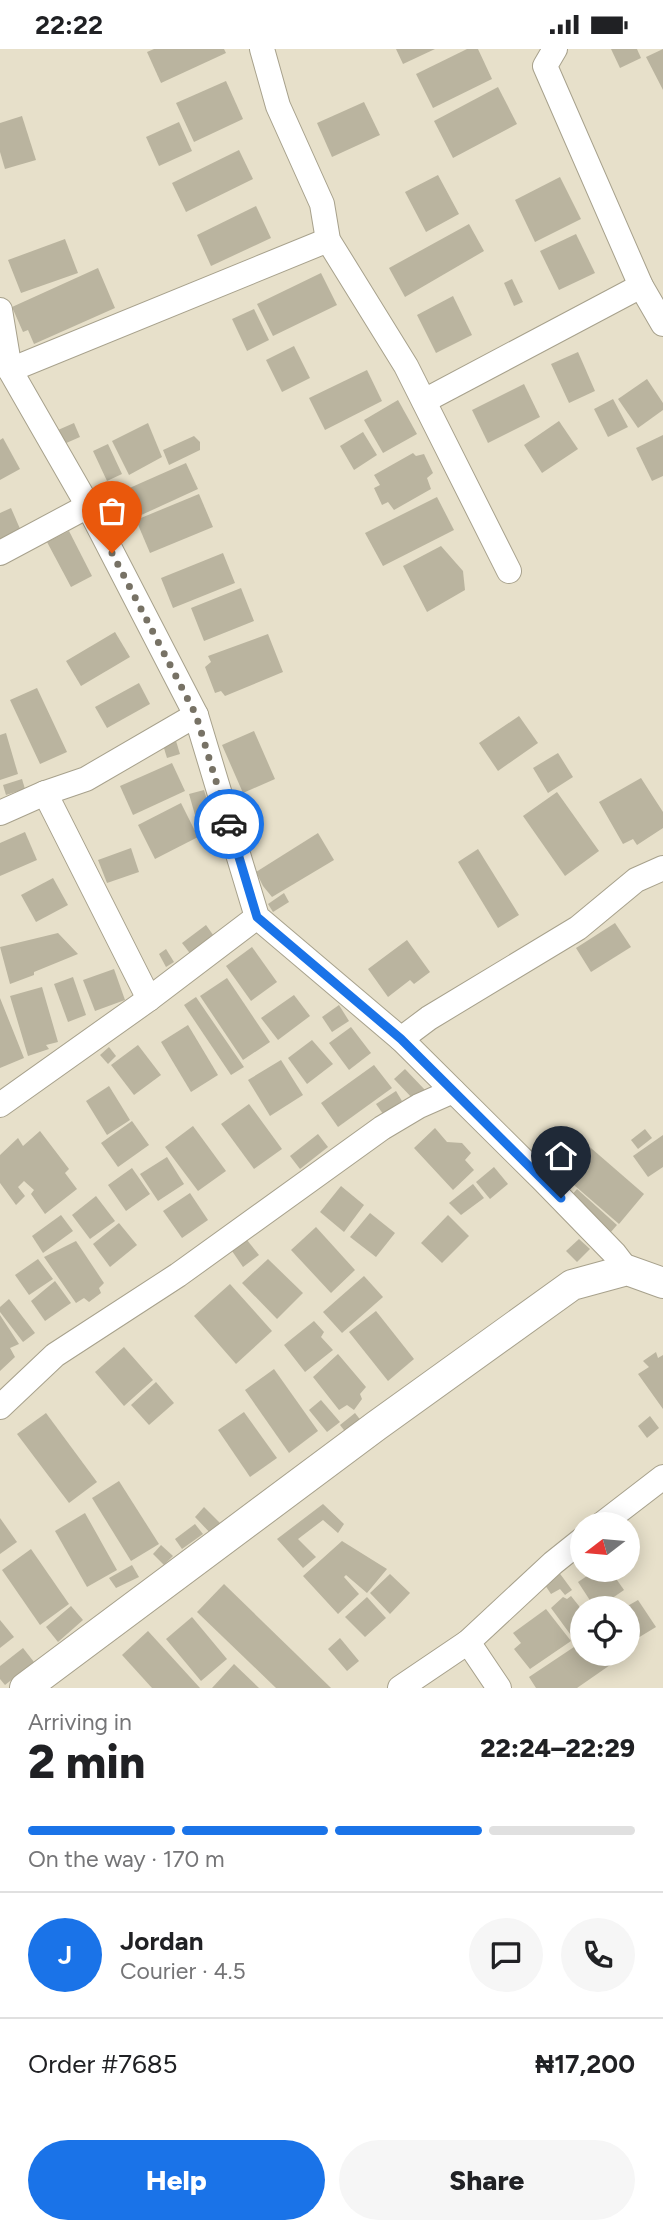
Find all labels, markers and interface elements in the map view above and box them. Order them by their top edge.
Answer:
text: 22:22 [35,9,103,41]
pin [82,481,142,553]
icon: bag [93,492,131,530]
courier [194,789,264,859]
icon: car [210,805,248,843]
pin [531,1126,591,1198]
icon: home [542,1137,580,1175]
north arrow [570,1512,640,1582]
map controls [570,1512,640,1666]
button: locate [570,1596,640,1666]
text: Arriving in [28,1708,132,1736]
text: 22:24–22:29 [480,1732,635,1764]
text: 2 min [28,1734,145,1790]
text: On the way · 170 m [28,1845,225,1873]
button: chat [469,1918,543,1992]
button: phone [561,1918,635,1992]
text: Jordan [120,1925,203,1957]
text: J [58,1939,72,1971]
text: Courier · 4.5 [120,1957,246,1985]
text: Order #7685 [28,2048,178,2080]
text: ₦17,200 [535,2048,635,2080]
button: Help [28,2140,325,2220]
button: Share [339,2140,635,2220]

